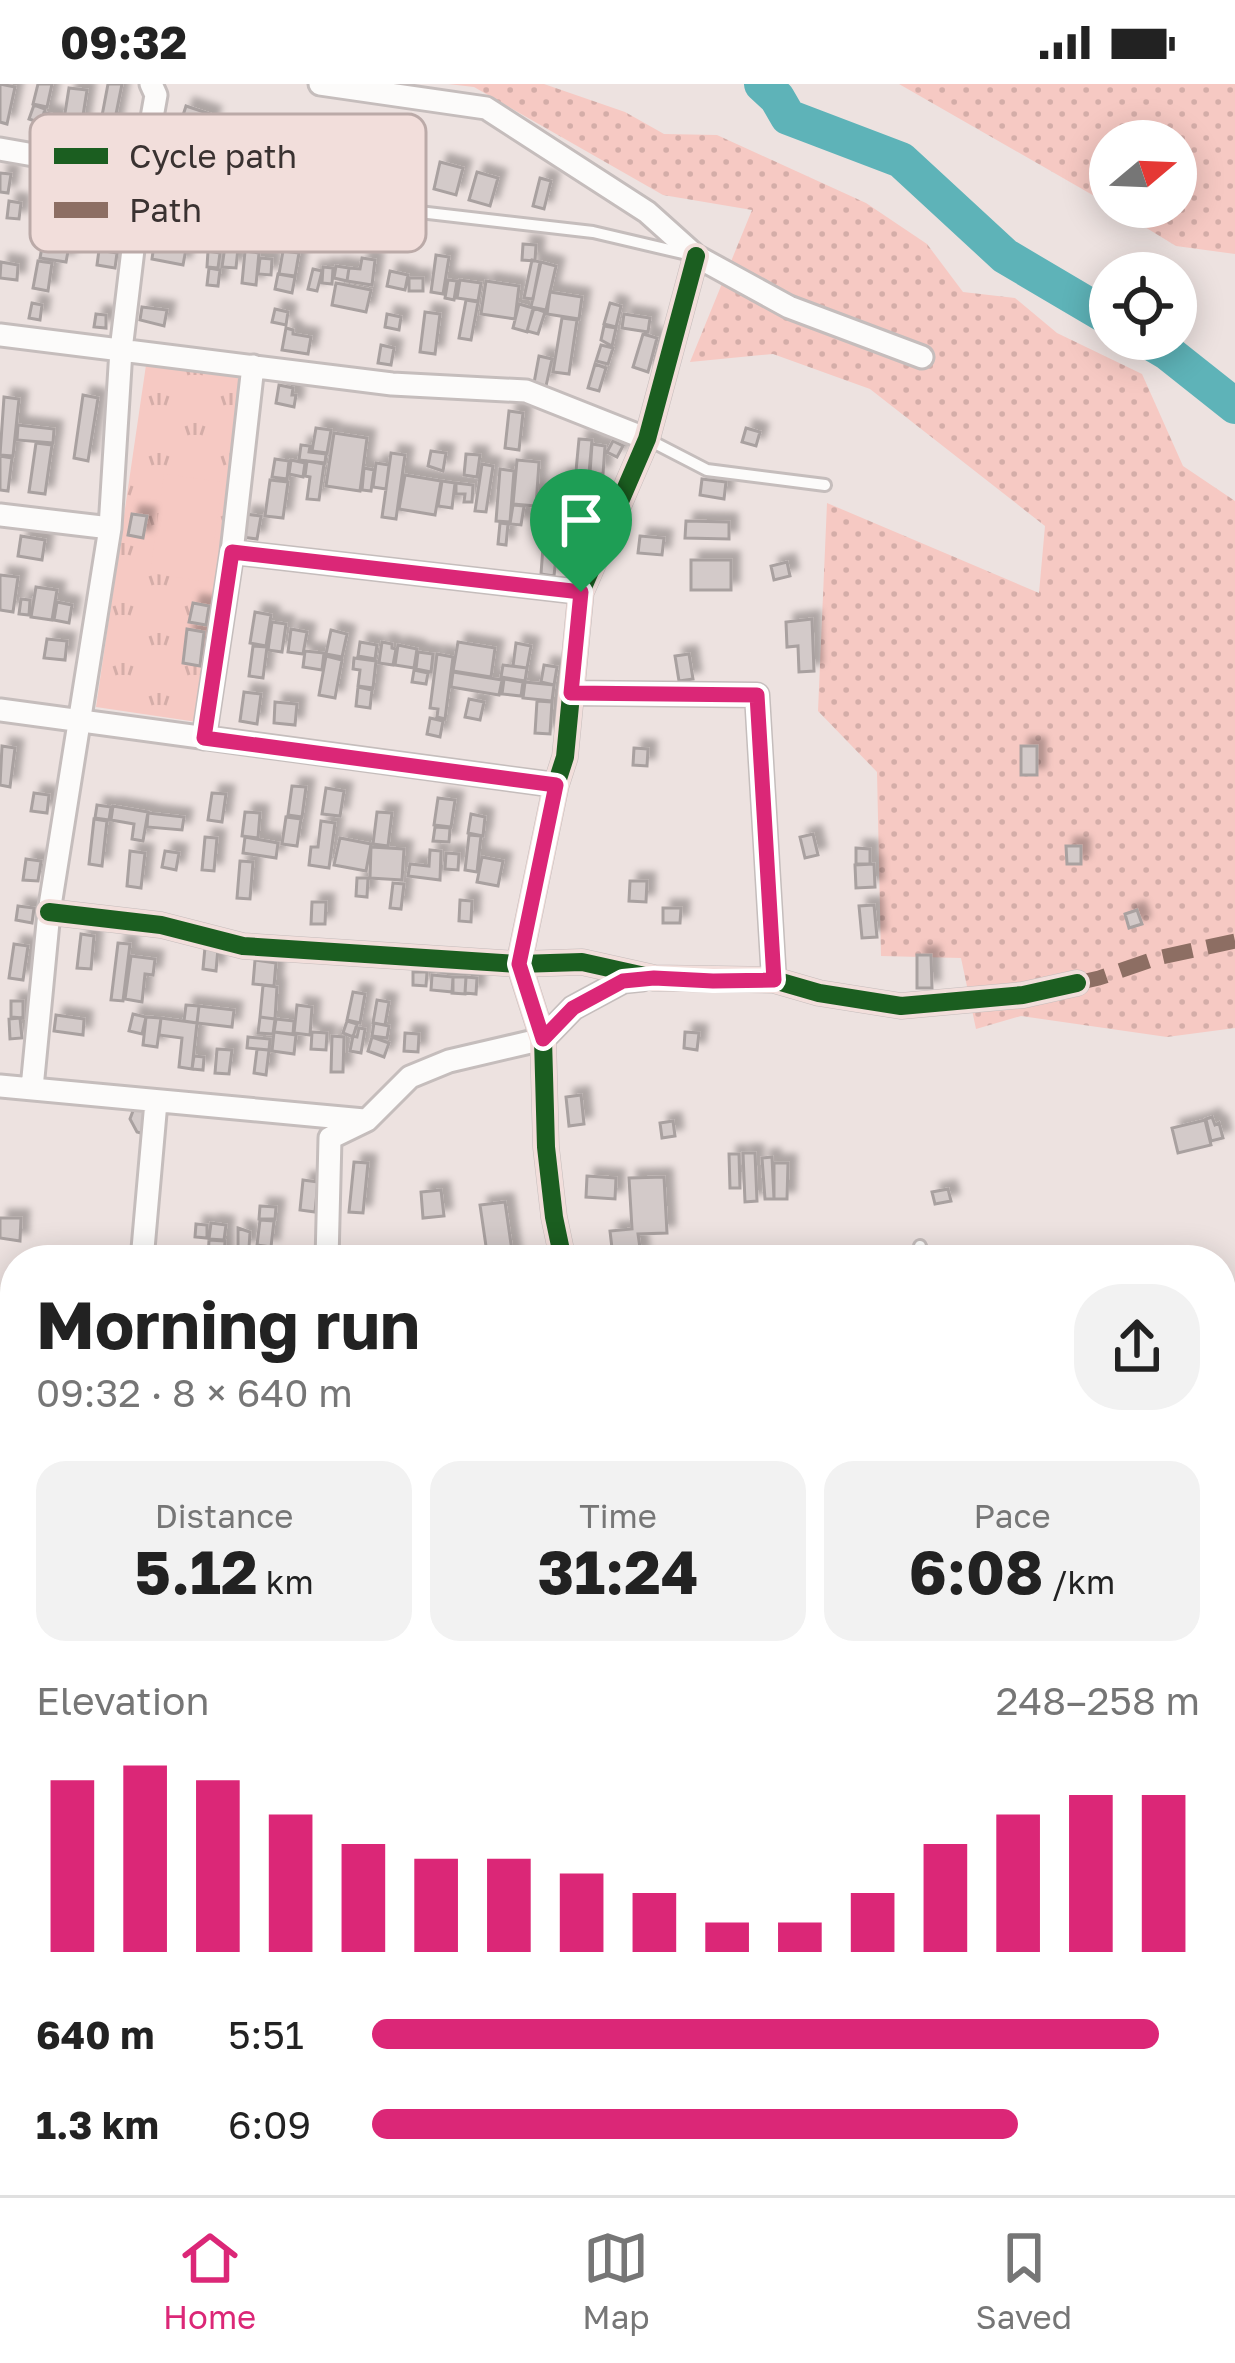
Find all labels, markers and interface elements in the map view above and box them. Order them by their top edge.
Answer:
text: 09:32 [60,15,187,69]
legend [30,114,426,252]
north arrow [1089,120,1197,228]
map controls [1089,120,1197,360]
text: Cycle path [129,136,297,175]
text: Path [129,190,202,229]
button: locate [1089,252,1197,360]
pin [530,469,632,592]
icon: arrive [548,487,614,553]
text: Morning run [36,1284,420,1364]
button: share [1074,1284,1200,1410]
text: 09:32 · 8 × 640 m [36,1369,353,1416]
text: Distance [155,1496,293,1535]
text: Time [579,1496,657,1535]
text: Pace [973,1496,1051,1535]
text: 5.12 [134,1535,258,1607]
text: 31:24 [538,1535,698,1607]
text: 6:08 [909,1535,1043,1607]
text: km [258,1562,314,1601]
text: /km [1043,1562,1115,1601]
text: Elevation [36,1677,209,1724]
text: 248–258 m [996,1677,1200,1724]
text: 640 m [36,2011,154,2058]
text: 5:51 [228,2011,304,2058]
text: 1.3 km [36,2101,159,2148]
text: 6:09 [228,2101,311,2148]
tab: Home [163,2225,256,2336]
tab: Map [582,2225,650,2336]
tab: Saved [976,2225,1072,2336]

